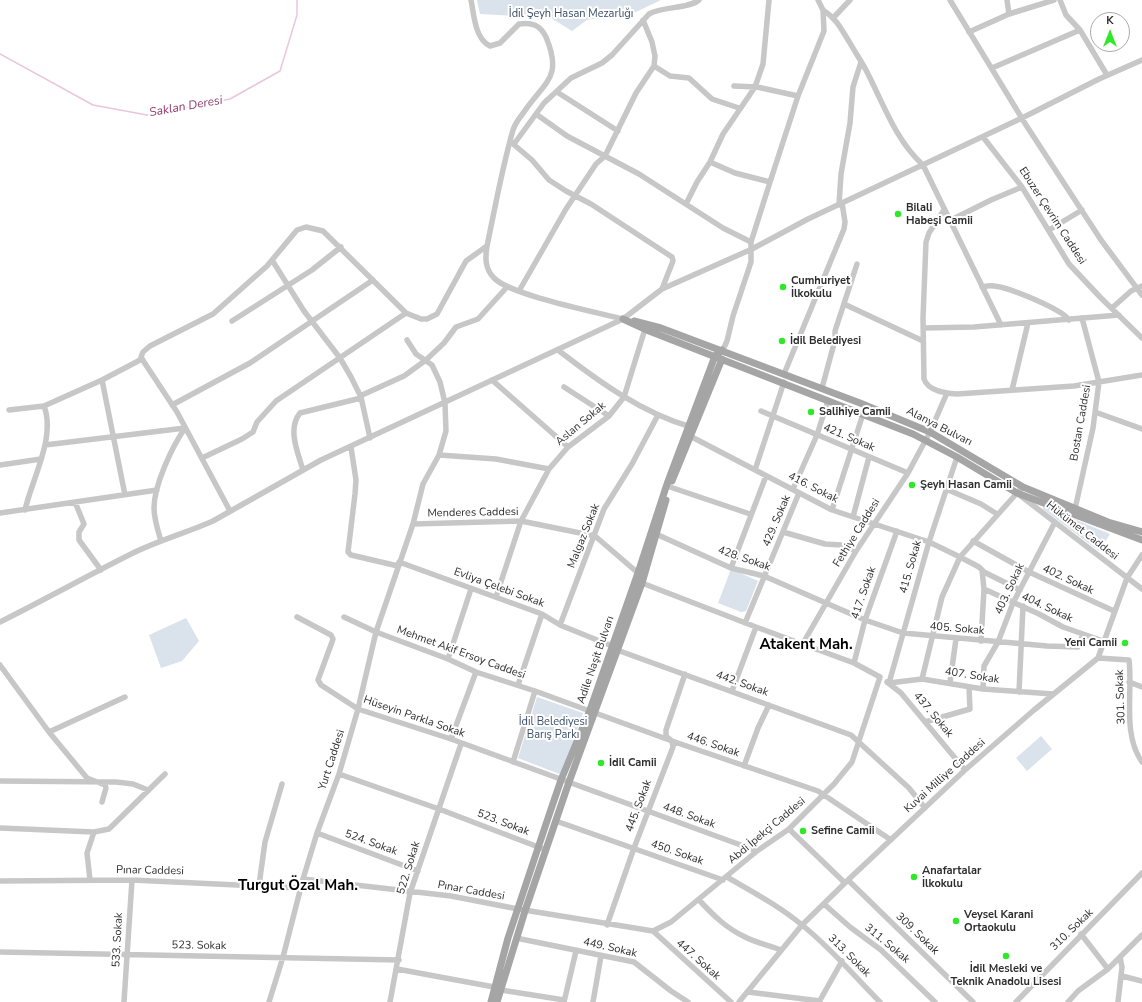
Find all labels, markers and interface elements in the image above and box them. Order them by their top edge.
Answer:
park label: İdil Şeyh Hasan Mezarlığı [509,7,633,21]
north arrow [1090,12,1130,52]
text: K [1106,13,1114,28]
water label: Saklan Deresi [148,93,224,121]
street label: Ebuzer Çevrim Caddesi [1016,165,1088,267]
place label: Bilali Habeşi Camii [906,201,973,227]
marker: Bilali Habeşi Camii [893,209,903,219]
place label: Cumhuriyet İlkokulu [791,274,850,300]
marker: Cumhuriyet İlkokulu [778,282,788,292]
place label: İdil Belediyesi [790,334,861,348]
marker: İdil Belediyesi [777,336,787,346]
street label: Bostan Caddesi [1068,384,1094,462]
street label: Aslan Sokak [553,399,609,449]
place label: Salihiye Camii [819,405,891,419]
street label: Alanya Bulvarı [904,405,974,449]
marker: Salihiye Camii [806,407,816,417]
street label: 421. Sokak [821,421,877,455]
street label: 416. Sokak [786,470,840,506]
place label: Şeyh Hasan Camii [920,478,1012,492]
marker: Şeyh Hasan Camii [907,480,917,490]
street label: 429. Sokak [760,493,794,549]
street label: Fethiye Caddesi [831,496,883,570]
street label: Hükümet Caddesi [1043,499,1121,563]
street label: Malgaz Sokak [565,502,603,570]
street label: Menderes Caddesi [427,506,519,520]
street label: 415. Sokak [897,539,925,595]
street label: 428. Sokak [716,544,772,574]
street label: 403. Sokak [992,561,1028,617]
street label: 402. Sokak [1040,562,1096,598]
street label: Evliya Çelebi Sokak [452,565,546,611]
street label: 417. Sokak [849,565,879,621]
street label: 404. Sokak [1019,590,1075,626]
street label: Adile Naşit Bulvarı [575,614,617,706]
street label: 405. Sokak [929,620,985,638]
street label: Mehmet Akif Ersoy Caddesi [395,624,527,682]
district label: Atakent Mah. [759,636,853,654]
place label: Yeni Camii [1064,636,1117,650]
marker: Yeni Camii [1120,638,1130,648]
street label: 407. Sokak [944,665,1000,687]
street label: 442. Sokak [714,668,770,700]
street label: 301. Sokak [1113,669,1129,725]
street label: 437. Sokak [910,690,956,740]
street label: Hüseyin Parkla Sokak [362,693,466,741]
park label: İdil Belediyesi Barış Parkı [519,715,587,741]
street label: Yurt Caddesi [316,728,348,792]
street label: 446. Sokak [685,730,741,760]
street label: Kuvai Milliye Caddesi [902,736,988,816]
place label: İdil Camii [609,756,657,770]
marker: İdil Camii [596,758,606,768]
street label: 445. Sokak [623,778,655,834]
street label: Abdi İpekçi Caddesi [726,795,808,867]
street label: 448. Sokak [661,800,717,832]
street label: 523. Sokak [475,807,531,839]
place label: Sefine Camii [811,824,875,838]
marker: Sefine Camii [798,826,808,836]
street label: 524. Sokak [343,827,399,859]
street label: 450. Sokak [649,838,705,868]
street label: 522. Sokak [395,840,423,896]
street label: Pınar Caddesi [116,864,184,878]
place label: Anafartalar İlkokulu [922,864,981,890]
marker: Anafartalar İlkokulu [909,872,919,882]
district label: Turgut Özal Mah. [238,877,358,895]
street label: Pınar Caddesi [436,879,506,903]
street label: 310. Sokak [1048,906,1096,954]
place label: Veysel Karani Ortaokulu [964,908,1033,934]
street label: 309. Sokak [893,910,941,958]
street label: 533. Sokak [110,912,126,968]
marker: Veysel Karani Ortaokulu [951,916,961,926]
street label: 311. Sokak [862,921,912,967]
street label: 313. Sokak [825,932,873,980]
street label: 449. Sokak [582,935,638,961]
street label: 447. Sokak [673,937,723,983]
street label: 523. Sokak [171,939,227,953]
marker: İdil Mesleki ve Teknik Anadolu Lisesi [1001,951,1011,961]
place label: İdil Mesleki ve Teknik Anadolu Lisesi [951,962,1061,988]

